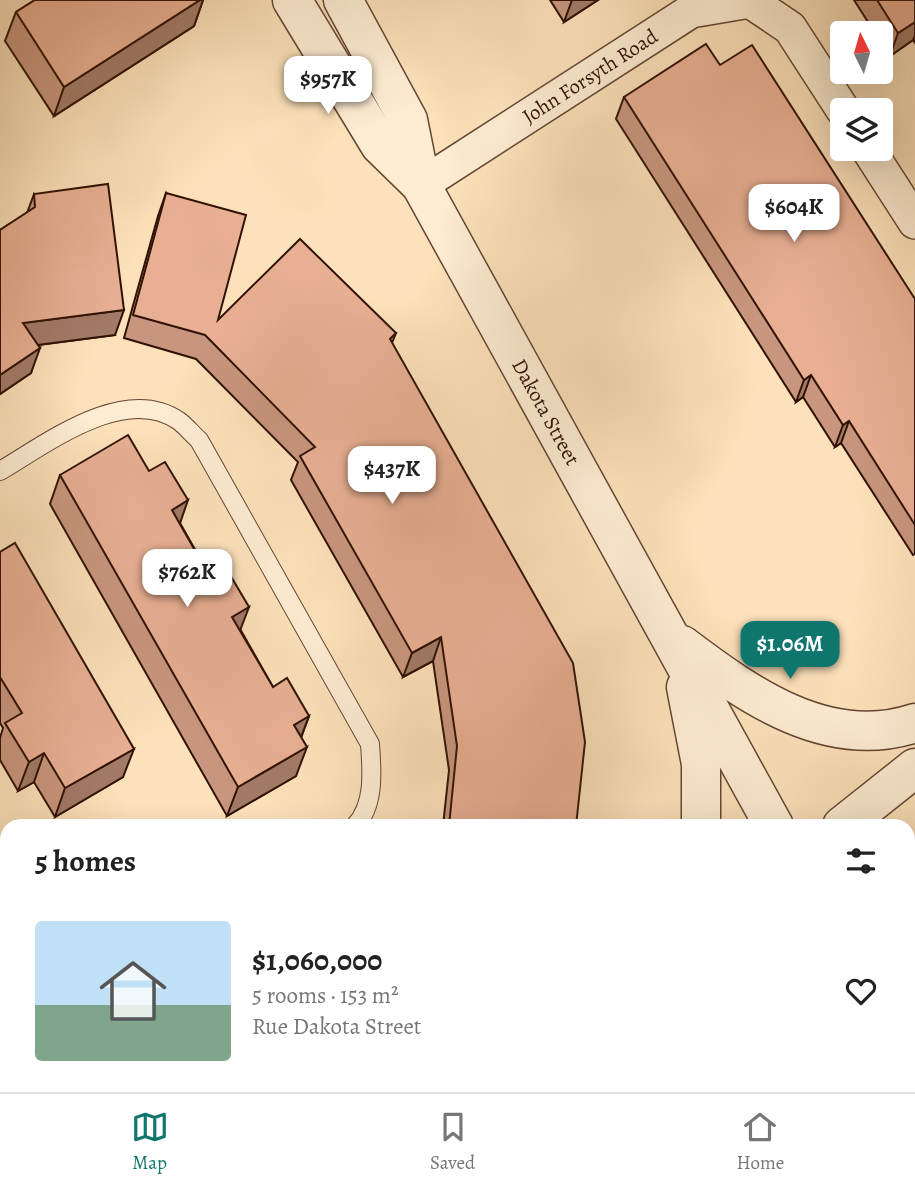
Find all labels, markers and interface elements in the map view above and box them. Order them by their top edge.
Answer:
north arrow [830,21,892,84]
map controls [830,21,893,161]
street label: John Forsyth Road [517,22,664,130]
pin: $957K [279,57,377,116]
text: $957K [300,63,356,94]
button: layers [830,98,893,161]
pin: $604K [745,184,843,244]
text: $604K [765,191,823,222]
street label: Dakota Street [505,354,587,470]
pin: $437K [343,447,441,506]
text: $437K [364,453,420,484]
pin: $762K [138,550,236,609]
text: $762K [158,556,216,587]
pin: $1.06M [733,622,847,681]
text: $1.06M [757,628,823,659]
text: 5 homes [35,841,136,881]
icon: filters [842,842,880,880]
text: $1,060,000 [252,940,382,980]
icon: home [91,949,175,1033]
icon: heart [842,972,880,1010]
text: 5 rooms · 153 m² [252,980,399,1011]
text: Rue Dakota Street [252,1011,421,1042]
tab: Map [131,1108,169,1176]
tab: Saved [430,1108,475,1176]
tab: Home [737,1108,784,1176]

